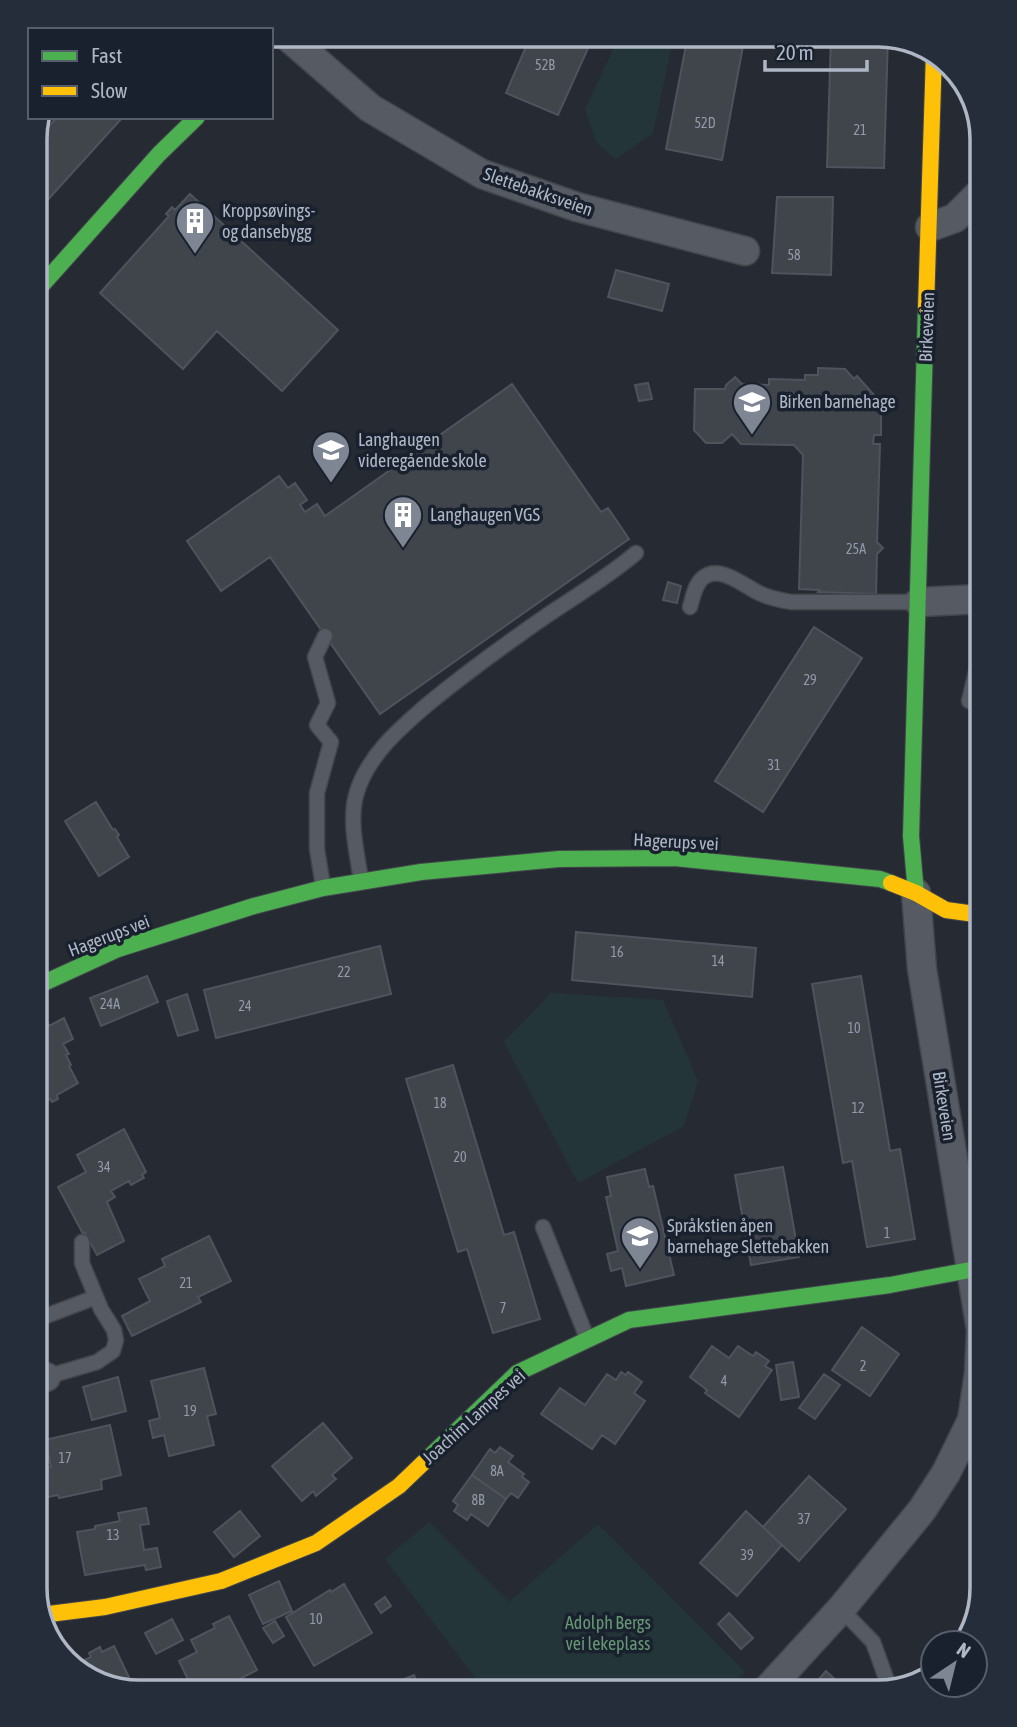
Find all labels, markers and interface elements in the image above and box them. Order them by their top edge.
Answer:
legend [28,28,273,119]
scale bar [765,28,866,72]
text: 20 m [776,40,814,64]
text: Fast [91,43,122,67]
house number: 52B [535,57,555,73]
text: Slow [91,78,128,102]
house number: 52D [695,115,716,131]
house number: 21 [853,122,867,138]
street label: Slettebakksveien [481,163,596,220]
building icon: Kroppsøvings- og dansebygg [174,200,216,255]
place label: Kroppsøvings- og dansebygg [222,200,316,242]
house number: 58 [787,247,801,263]
street label: Birkeveien [915,292,938,362]
school or university icon: Birken barnehage [731,381,773,436]
place label: Birken barnehage [779,391,896,412]
school or university icon: Langhaugen videregående skole [310,429,352,484]
place label: Langhaugen videregående skole [358,429,487,471]
building icon: Langhaugen VGS [382,494,424,549]
place label: Langhaugen VGS [430,504,541,525]
house number: 25A [846,541,866,557]
house number: 29 [803,672,817,688]
house number: 31 [767,757,781,773]
street label: Hagerups vei [633,829,719,854]
street label: Hagerups vei [65,910,152,961]
house number: 16 [610,944,624,960]
house number: 14 [711,953,725,969]
house number: 22 [337,964,351,980]
house number: 24A [100,996,120,1012]
house number: 24 [238,998,252,1014]
house number: 10 [847,1020,861,1036]
street label: Birkeveien [929,1070,960,1142]
house number: 18 [433,1095,447,1111]
house number: 12 [851,1100,865,1116]
house number: 20 [453,1149,467,1165]
house number: 34 [97,1159,111,1175]
school or university icon: Språkstien åpen barnehage Slettebakken [619,1215,661,1270]
place label: Språkstien åpen barnehage Slettebakken [667,1215,829,1257]
house number: 1 [884,1225,890,1241]
house number: 21 [179,1275,193,1291]
house number: 7 [500,1300,506,1316]
house number: 2 [860,1358,866,1374]
street label: Joachim Lampes vei [418,1365,529,1468]
house number: 4 [721,1373,728,1389]
house number: 19 [183,1403,197,1419]
house number: 17 [58,1450,72,1466]
house number: 8A [490,1463,504,1479]
house number: 8B [471,1492,485,1508]
house number: 37 [797,1511,811,1527]
house number: 13 [106,1527,120,1543]
house number: 39 [740,1547,754,1563]
house number: 10 [309,1611,323,1627]
park label: Adolph Bergs vei lekeplass [565,1612,651,1654]
north arrow [919,1629,989,1699]
text: N [953,1638,975,1662]

